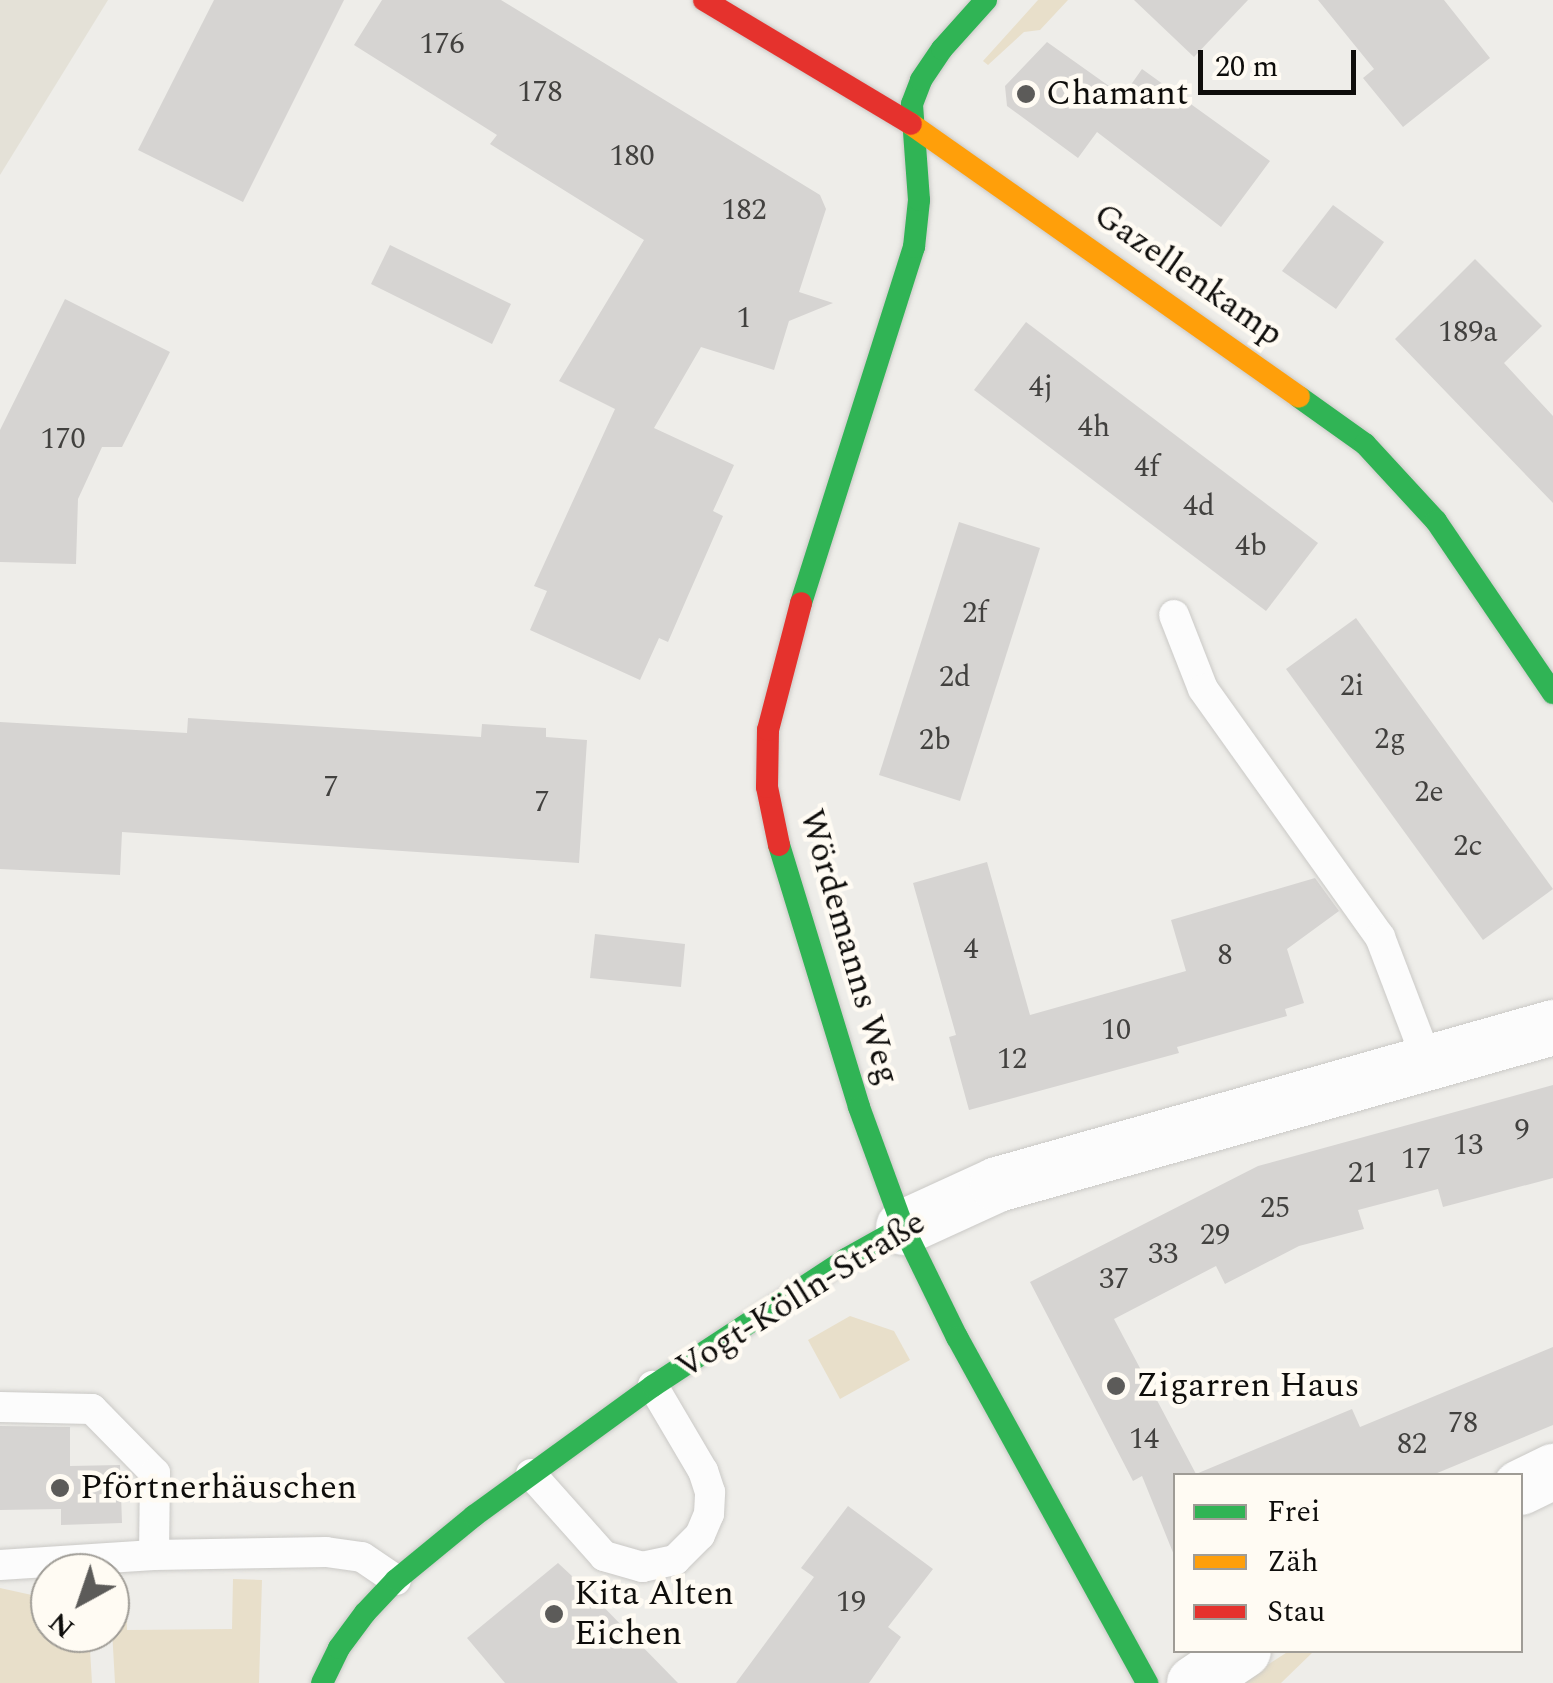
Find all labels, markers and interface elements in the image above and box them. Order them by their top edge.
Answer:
house number: 176 [420,26,464,62]
scale bar [1203,30,1360,92]
text: 20 m [1215,44,1278,90]
place label: Chamant [1046,73,1189,115]
house number: 178 [518,74,562,110]
marker: Chamant [1015,83,1037,105]
house number: 180 [610,138,654,174]
house number: 182 [722,192,766,228]
street label: Gazellenkamp [1085,194,1291,356]
house number: 1 [737,300,751,336]
house number: 189a [1438,314,1498,350]
house number: 4j [1029,369,1053,405]
house number: 4h [1078,409,1110,445]
house number: 170 [41,421,85,457]
house number: 4f [1134,449,1160,485]
house number: 4d [1183,488,1215,524]
house number: 4b [1235,528,1267,564]
house number: 2f [962,595,988,631]
house number: 2d [939,659,971,695]
house number: 2i [1340,668,1364,704]
house number: 2g [1374,721,1406,757]
house number: 2b [919,722,951,758]
house number: 7 [324,769,338,805]
house number: 2e [1414,774,1444,810]
house number: 7 [535,784,549,820]
street label: Wördemanns Weg [790,805,908,1089]
house number: 2c [1453,828,1483,864]
house number: 4 [964,931,978,967]
house number: 8 [1218,937,1232,973]
house number: 10 [1101,1012,1131,1048]
house number: 12 [997,1041,1027,1077]
house number: 9 [1515,1112,1529,1148]
house number: 13 [1453,1127,1483,1163]
house number: 17 [1401,1141,1431,1177]
house number: 21 [1348,1155,1378,1191]
house number: 25 [1260,1190,1290,1226]
street label: Vogt-Kölln-Straße [669,1202,933,1388]
house number: 29 [1200,1217,1230,1253]
house number: 33 [1148,1236,1178,1272]
house number: 37 [1099,1261,1129,1297]
place label: Zigarren Haus [1136,1365,1360,1407]
marker: Zigarren Haus [1105,1375,1127,1397]
house number: 78 [1448,1405,1478,1441]
house number: 14 [1129,1421,1159,1457]
house number: 82 [1397,1426,1427,1462]
place label: Pförtnerhäuschen [80,1467,357,1509]
legend [1173,1473,1523,1653]
marker: Pförtnerhäuschen [49,1477,71,1499]
text: Frei [1267,1489,1320,1535]
text: Zäh [1267,1539,1318,1585]
north arrow [30,1553,130,1653]
place label: Kita Alten Eichen [574,1573,734,1655]
house number: 19 [836,1584,866,1620]
text: Stau [1267,1589,1325,1635]
text: N [39,1601,84,1649]
marker: Kita Alten Eichen [543,1603,565,1625]

